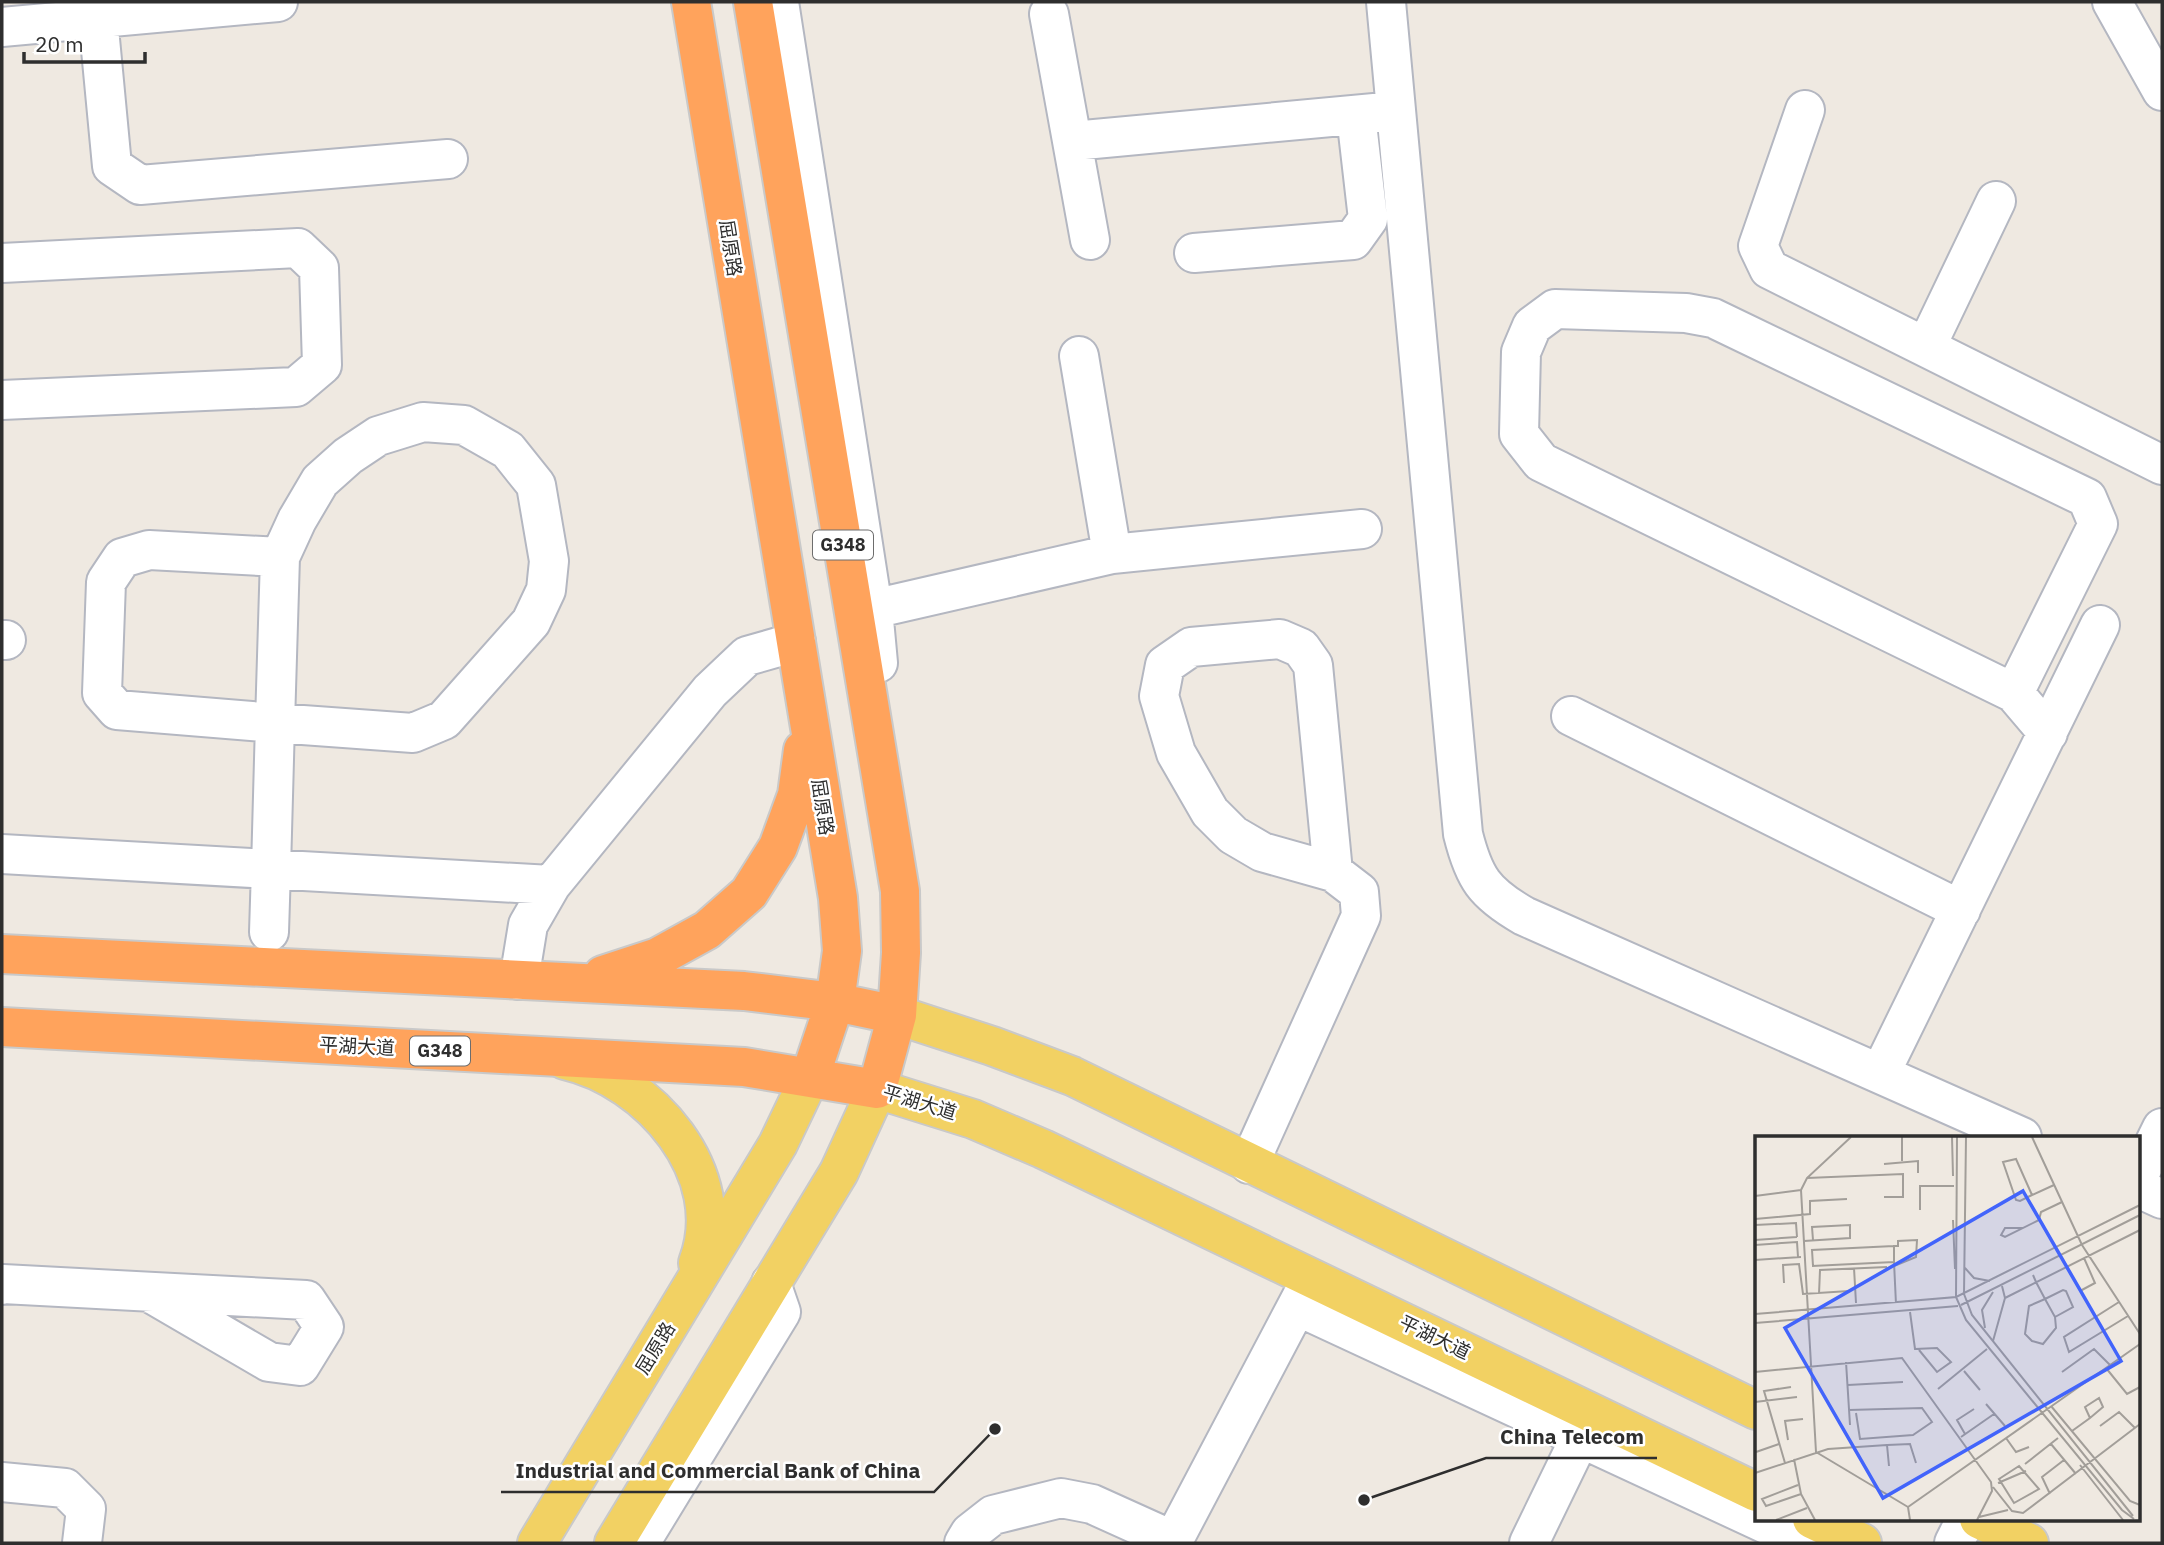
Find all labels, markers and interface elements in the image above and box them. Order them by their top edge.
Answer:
scale bar [24,21,145,65]
text: 20 m [35,30,84,58]
street label: 屈原路 [715,218,747,278]
road number: G348 [813,530,873,560]
street label: 屈原路 [807,777,839,837]
street label: 平湖大道 [318,1032,396,1060]
road number: G348 [410,1036,470,1066]
street label: 平湖大道 [880,1079,960,1125]
inset map [1755,1136,2140,1520]
street label: 平湖大道 [1396,1310,1474,1364]
street label: 屈原路 [630,1317,680,1379]
callout: China Telecom [1486,1416,1657,1458]
text: China Telecom [1500,1422,1644,1450]
callout: Industrial and Commercial Bank of China [501,1450,934,1492]
text: Industrial and Commercial Bank of China [515,1456,921,1484]

